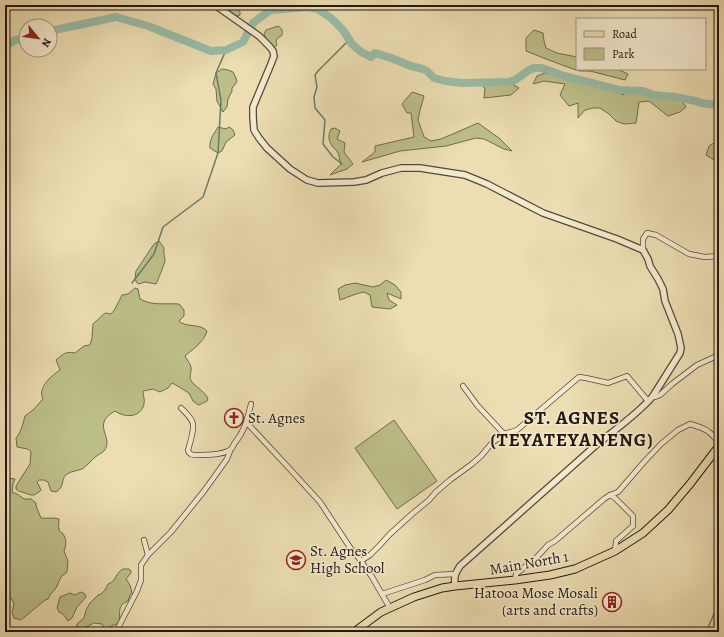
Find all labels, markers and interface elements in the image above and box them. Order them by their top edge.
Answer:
north arrow [18,18,58,58]
legend [576,18,706,70]
text: Road [612,26,638,42]
text: N [38,35,55,50]
text: Park [612,46,635,62]
district label: ST. AGNES (TEYATEYANENG) [490,405,654,453]
church icon: St. Agnes [223,407,245,429]
place label: St. Agnes [248,408,305,428]
place label: St. Agnes High School [310,541,385,578]
street label: Main North 1 [488,546,570,580]
school or university icon: St. Agnes High School [285,549,307,571]
place label: Hatooa Mose Mosali (arts and crafts) [474,583,598,620]
building icon: Hatooa Mose Mosali (arts and crafts) [601,591,623,613]

